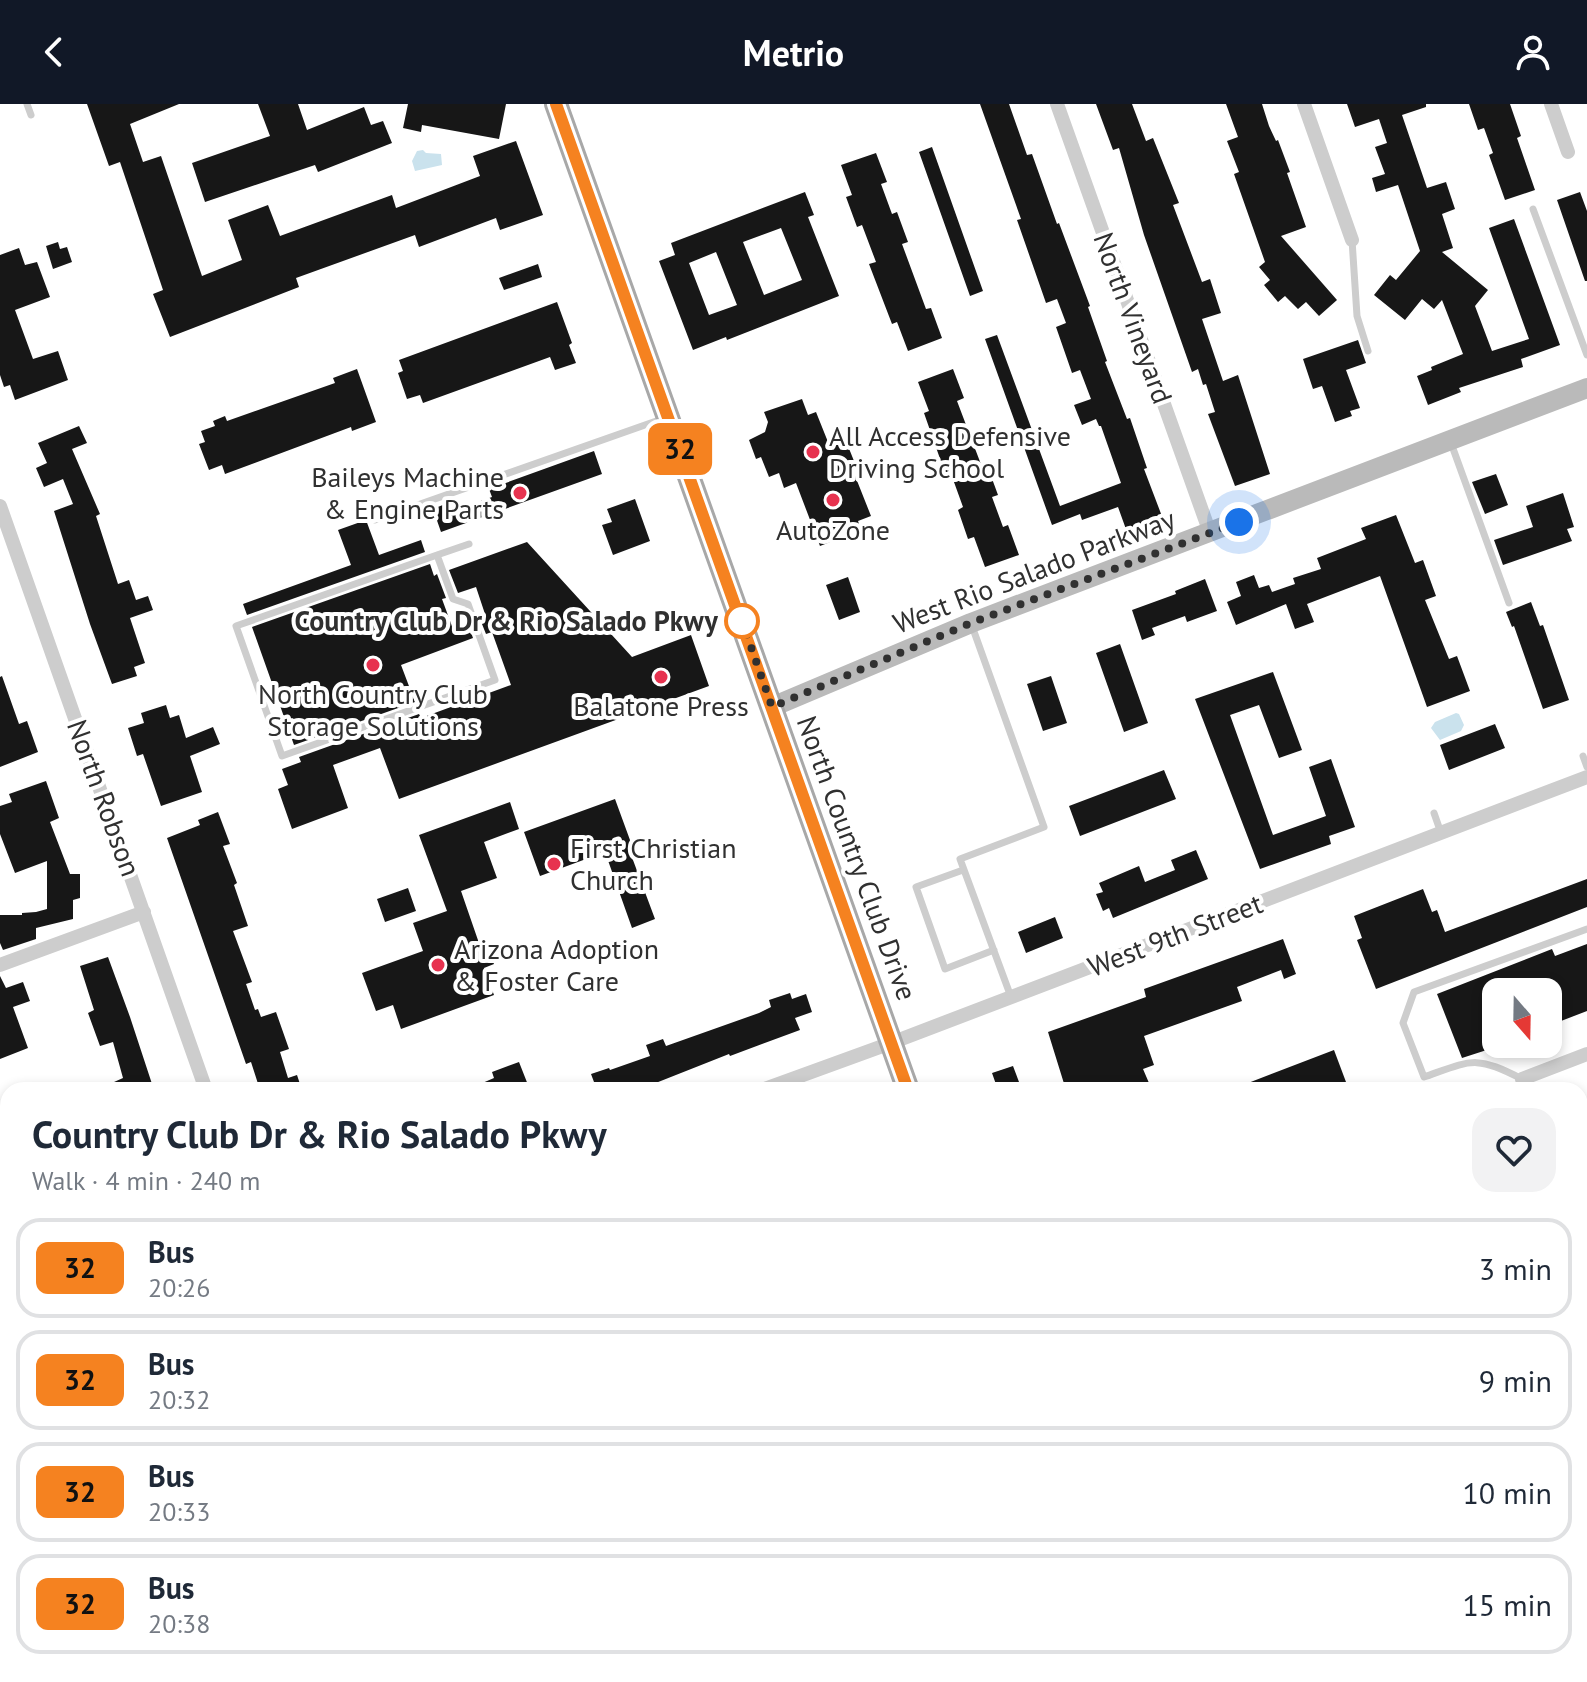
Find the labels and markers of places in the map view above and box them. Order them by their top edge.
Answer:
place label: All Access Defensive Driving School [829,417,1071,486]
marker: All Access Defensive Driving School [804,443,822,461]
place label: Baileys Machine & Engine Parts [311,458,504,527]
marker: Baileys Machine & Engine Parts [511,484,529,502]
marker: AutoZone [824,491,842,509]
place label: AutoZone [776,511,890,548]
place label: Country Club Dr & Rio Salado Pkwy [295,602,719,639]
marker: Country Club Dr & Rio Salado Pkwy [725,604,759,638]
marker: North Country Club Storage Solutions [364,656,382,674]
marker: Balatone Press [652,668,670,686]
place label: North Country Club Storage Solutions [258,675,488,744]
place label: Balatone Press [573,687,749,724]
place label: First Christian Church [570,829,737,898]
marker: First Christian Church [545,855,563,873]
place label: Arizona Adoption & Foster Care [454,930,659,999]
marker: Arizona Adoption & Foster Care [429,956,447,974]

